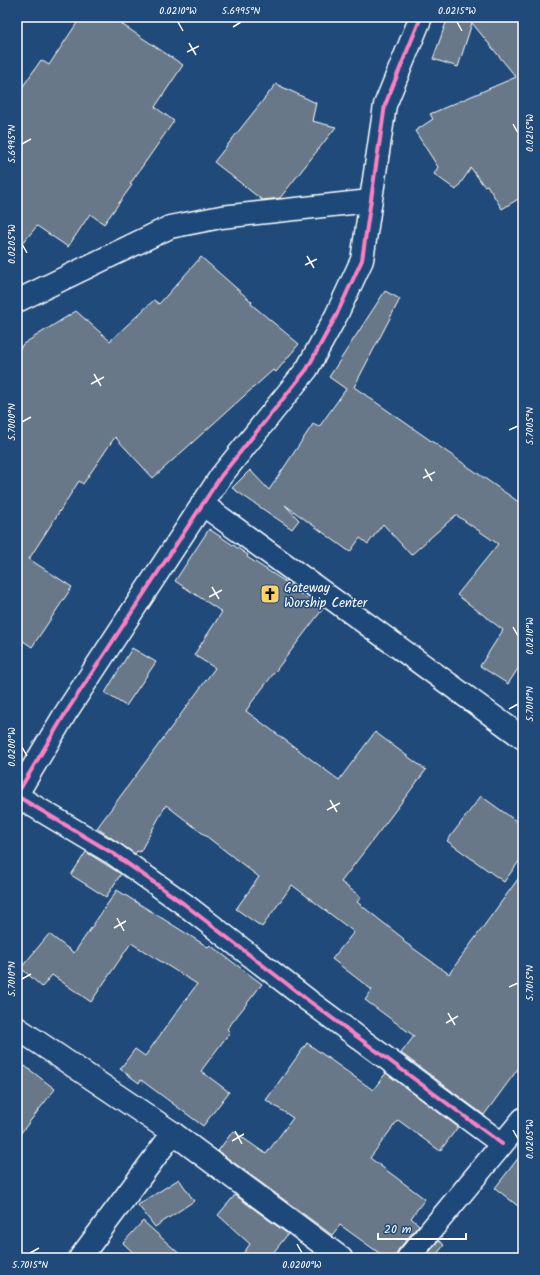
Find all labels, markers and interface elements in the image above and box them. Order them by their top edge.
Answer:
text: 0.0210°W [159,3,197,19]
text: 5.6995°N [222,3,261,19]
text: 0.0215°W [438,3,476,19]
text: 0.0215°W [522,114,538,152]
text: 5.6995°N [4,124,20,163]
text: 0.0205°W [4,224,20,264]
text: 5.7000°N [4,403,20,441]
text: 5.7005°N [522,407,538,445]
place label: Gateway Worship Center [284,578,368,614]
church icon: Gateway Worship Center [259,583,281,605]
text: 0.0210°W [522,617,538,655]
text: 5.7010°N [522,686,538,722]
text: 0.0200°W [4,727,20,767]
text: 5.7010°N [4,961,20,997]
text: 5.7015°N [522,965,538,1001]
text: 0.0205°W [522,1119,538,1159]
scale bar [378,1215,466,1241]
text: 20 m [384,1220,412,1239]
text: 5.7015°N [12,1257,48,1273]
text: 0.0200°W [282,1257,322,1273]

